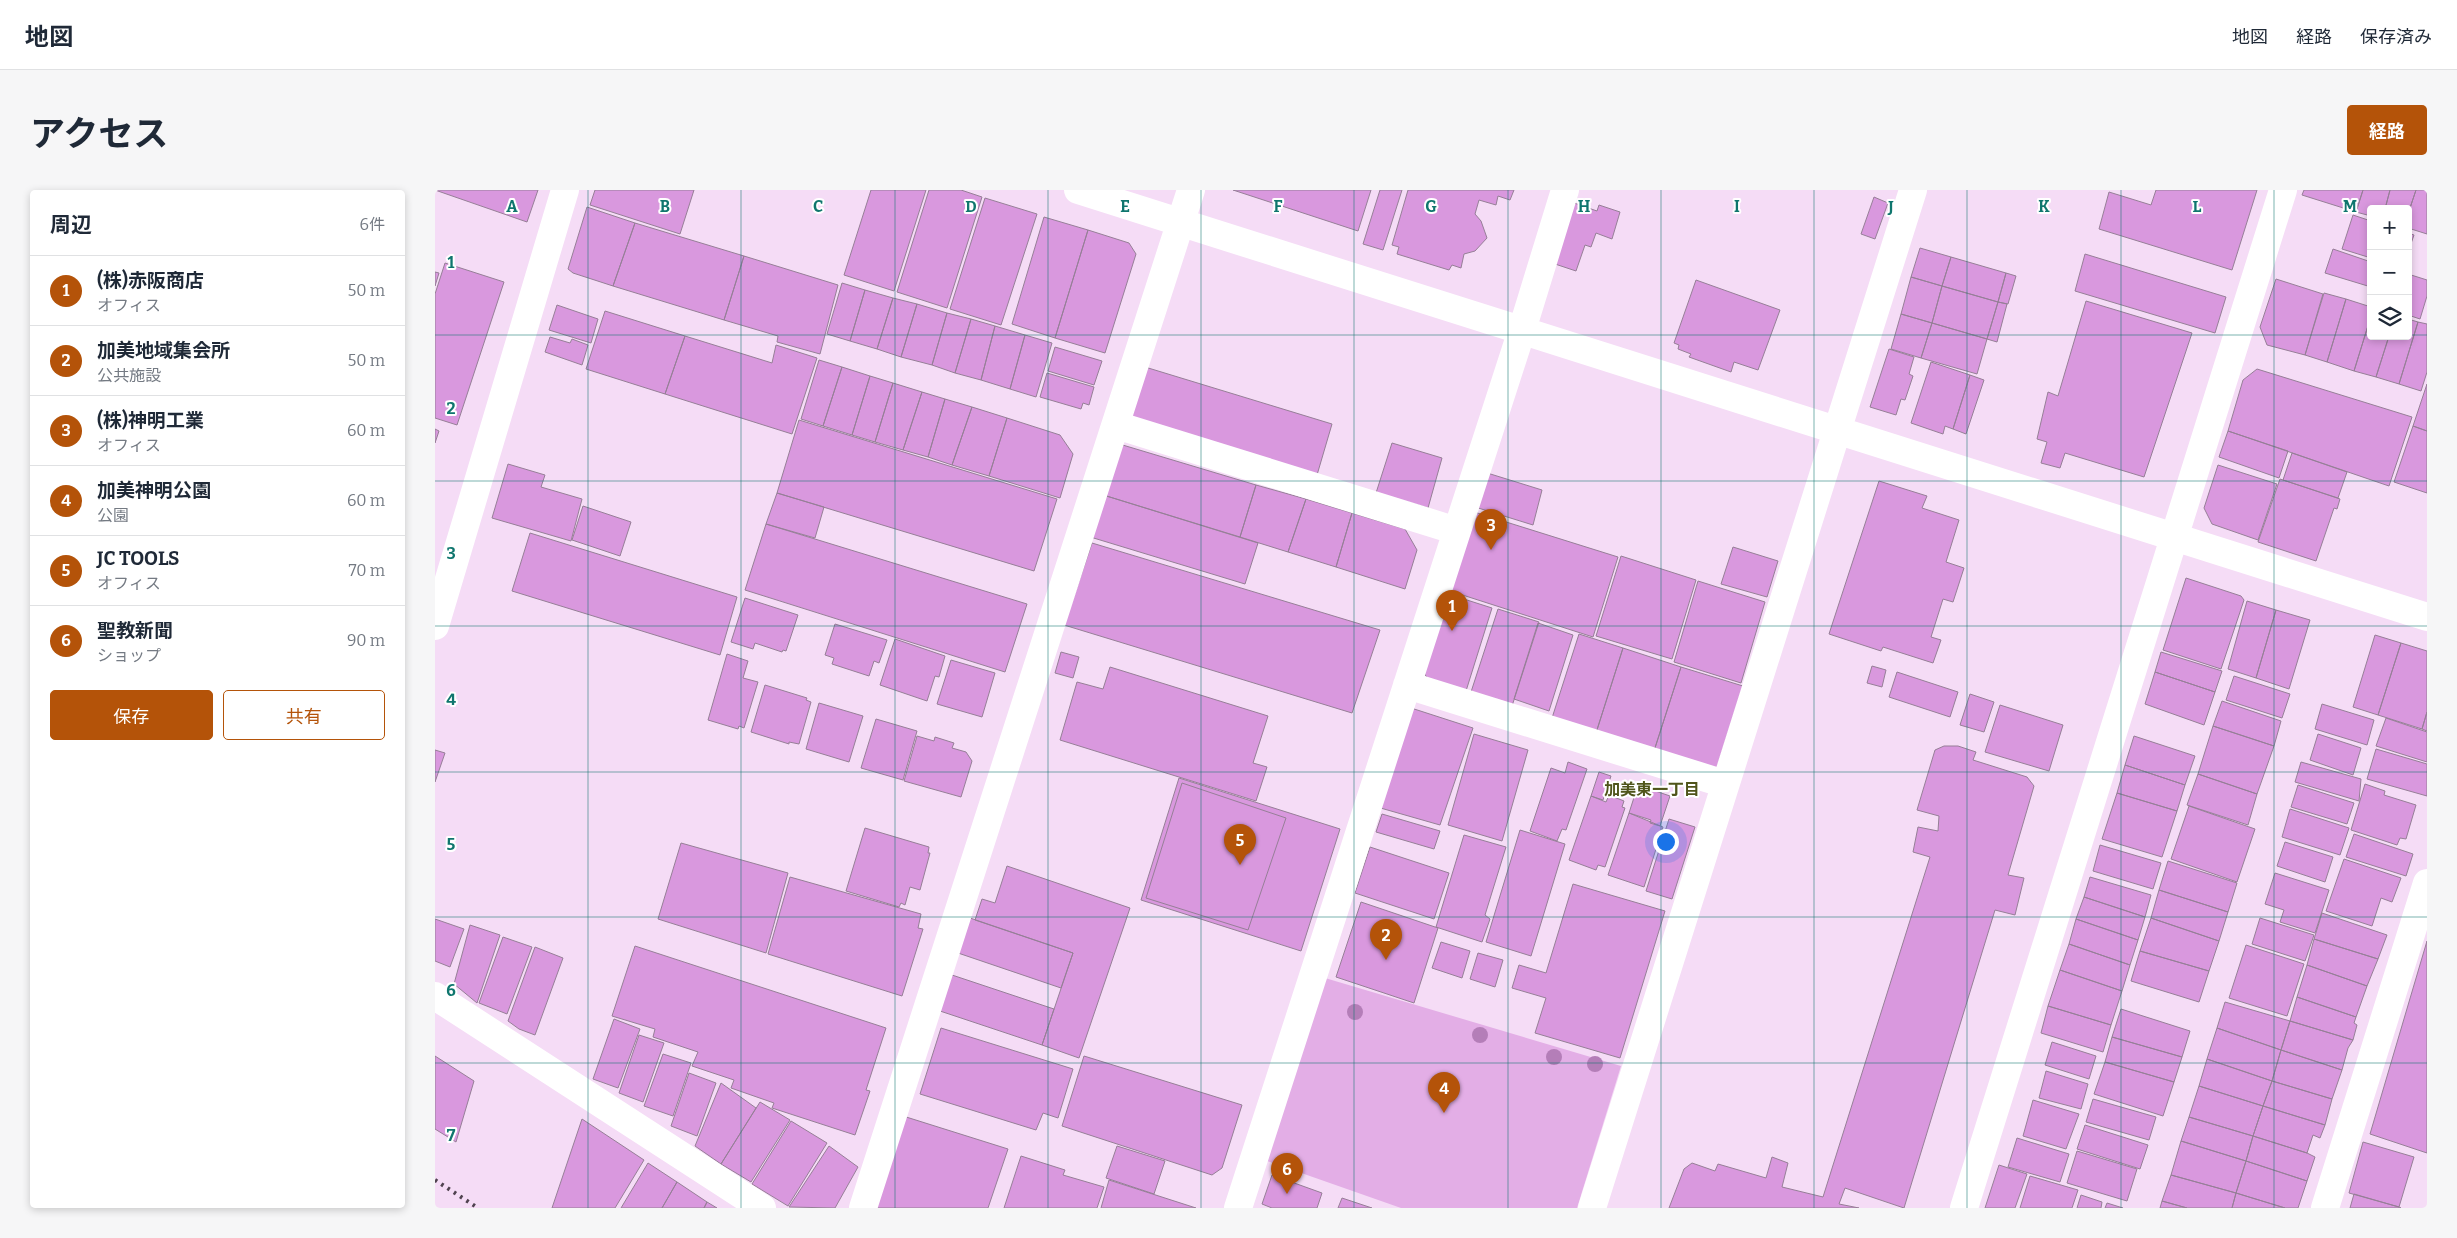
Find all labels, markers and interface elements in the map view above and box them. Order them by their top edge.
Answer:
text: 地図 [25,23,73,51]
text: 地図 [2232,26,2268,48]
text: 経路 [2296,26,2332,48]
text: 保存済み [2360,26,2432,48]
button: 経路 [2347,105,2427,155]
text: アクセス [30,113,168,155]
text: A [506,197,518,216]
text: B [660,197,670,216]
text: C [813,197,823,216]
text: D [965,197,977,216]
text: E [1120,197,1130,216]
text: F [1274,197,1283,216]
text: G [1425,197,1437,216]
text: H [1578,197,1591,216]
text: I [1734,197,1740,216]
text: J [1887,197,1894,216]
text: K [2038,197,2050,216]
text: L [2193,197,2202,216]
text: M [2343,197,2357,216]
map controls [2367,205,2412,340]
button: + [2367,205,2412,250]
text: 周辺 [50,212,92,238]
text: 6件 [360,215,385,234]
button: − [2367,250,2412,295]
text: 1 [448,253,455,272]
text: (株)赤阪商店 [97,269,204,292]
text: 1 [63,281,69,300]
text: 50 m [348,281,385,300]
button: layers [2367,295,2412,340]
text: オフィス [97,296,161,315]
text: 加美地域集会所 [97,339,230,362]
text: 2 [61,351,71,370]
text: 50 m [348,351,385,370]
text: 公共施設 [97,366,161,385]
text: 2 [446,399,456,418]
text: (株)神明工業 [97,409,204,432]
text: 3 [61,421,71,440]
text: 60 m [347,421,385,440]
text: オフィス [97,436,161,455]
text: 加美神明公園 [97,479,211,502]
text: 4 [61,491,71,510]
text: 60 m [347,491,385,510]
text: 公園 [97,506,129,525]
pin: 3 [1475,509,1507,550]
text: 3 [446,544,456,563]
text: JC TOOLS [97,547,179,570]
text: 5 [62,561,70,580]
text: 70 m [349,561,385,580]
text: オフィス [97,574,161,593]
pin: 1 [1436,590,1468,631]
text: 聖教新聞 [97,619,173,642]
text: 6 [61,631,71,650]
text: 90 m [347,631,385,650]
text: ショップ [97,646,161,665]
button: 保存 [50,690,213,740]
button: 共有 [223,690,385,740]
text: 4 [446,690,456,709]
district label: 加美東一丁目 [1604,780,1700,799]
pin: 5 [1224,824,1256,865]
your location [1653,829,1679,855]
text: 5 [447,835,456,854]
pin: 2 [1370,919,1402,960]
text: 6 [446,981,456,1000]
pin: 4 [1428,1072,1460,1113]
text: 7 [447,1126,456,1145]
pin: 6 [1271,1153,1303,1194]

